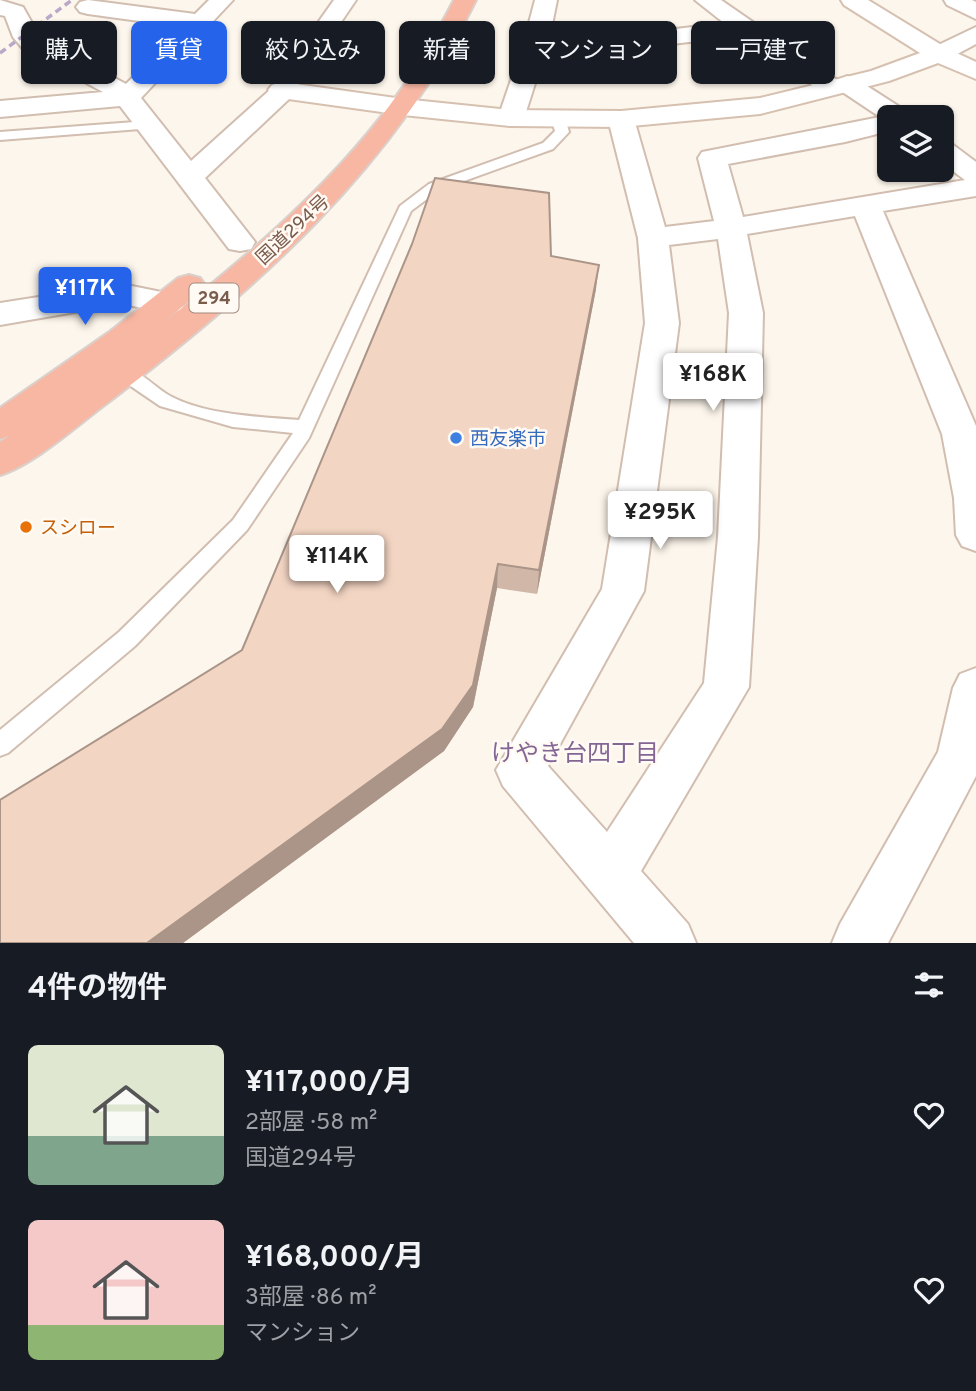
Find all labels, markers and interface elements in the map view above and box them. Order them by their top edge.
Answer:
chip: 購入 [21,21,117,84]
chip: 賃貸 [131,21,227,84]
chip: 絞り込み [241,21,385,84]
chip: 新着 [399,21,495,84]
chip: マンション [509,21,677,84]
chip: 一戸建て [691,21,835,84]
map controls [877,105,954,182]
button: layers [877,105,954,182]
street label: 国道294号 [252,190,335,271]
pin: ¥117K [36,268,134,327]
text: ¥117K [55,275,115,304]
road number: 294 [190,284,238,312]
pin: ¥168K [664,354,762,413]
text: ¥168K [679,361,747,390]
place label: 西友楽市 [470,428,546,452]
marker: 西友楽市 [448,430,464,446]
pin: ¥295K [611,491,709,551]
text: ¥295K [624,499,696,528]
place label: スシロー [40,517,116,541]
marker: スシロー [18,519,34,535]
pin: ¥114K [288,536,386,595]
text: ¥114K [305,543,369,572]
district label: けやき台四丁目 [491,740,659,770]
icon: filters [910,966,948,1004]
text: 4件の物件 [28,971,167,1008]
text: ¥117,000/月 [245,1065,413,1102]
icon: home [84,1073,168,1157]
icon: heart [910,1096,948,1134]
text: 2部屋 · 58 m² [245,1109,377,1138]
text: 国道294号 [245,1145,356,1174]
text: ¥168,000/月 [245,1240,424,1277]
icon: home [84,1248,168,1332]
icon: heart [910,1271,948,1309]
text: 3部屋 · 86 m² [245,1284,377,1313]
text: マンション [245,1320,360,1349]

